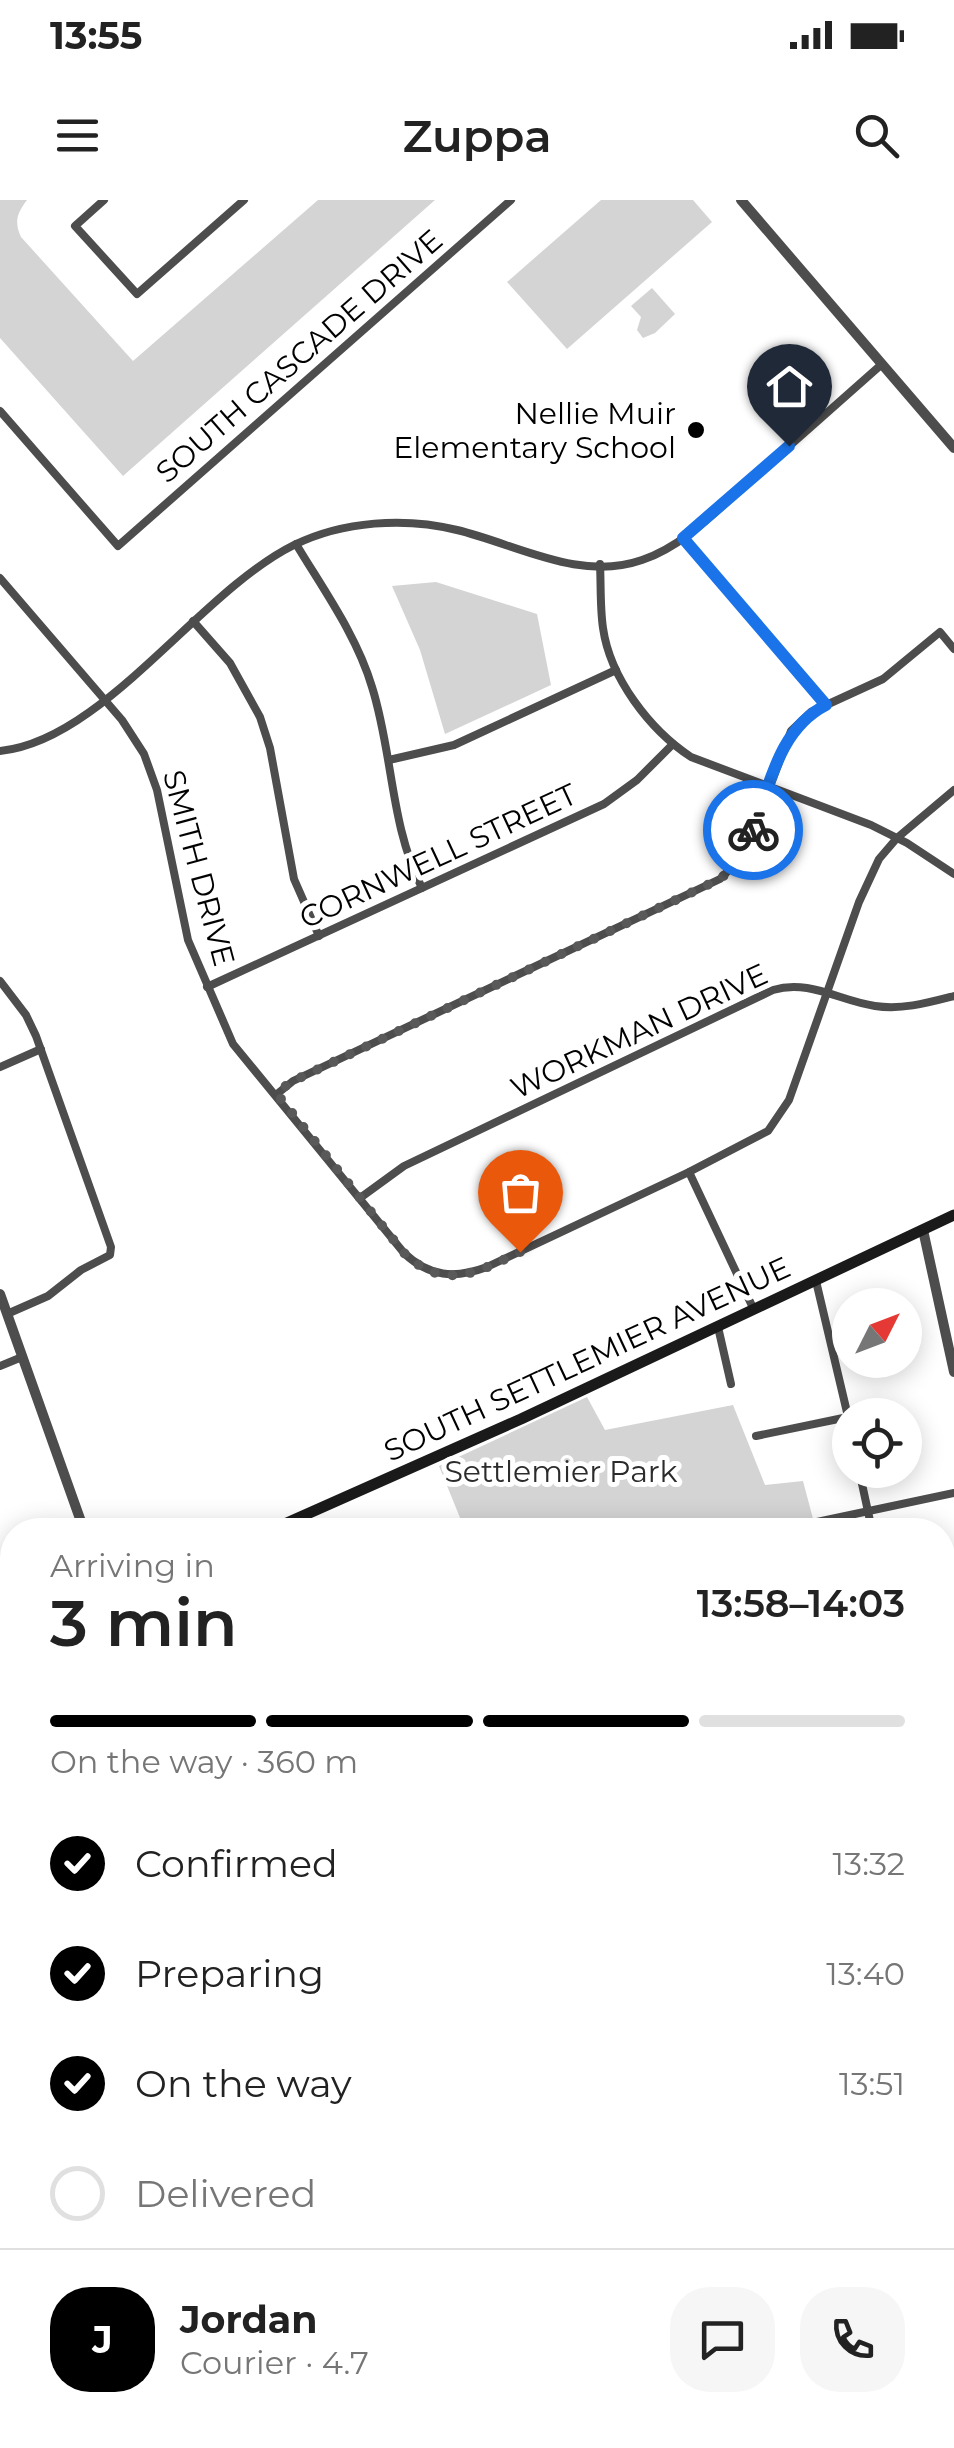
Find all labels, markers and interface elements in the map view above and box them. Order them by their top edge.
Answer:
text: 13:55 [50,12,142,59]
icon: menu [50,108,105,163]
text: Zuppa [403,108,551,163]
icon: search [849,108,904,163]
street label: SOUTH CASCADE DRIVE [148,221,450,491]
pin [747,344,832,447]
icon: home [762,359,817,414]
place label: Nellie Muir Elementary School [393,395,676,466]
marker: Nellie Muir Elementary School [685,419,707,441]
street label: SMITH DRIVE [155,766,243,970]
street label: CORNWELL STREET [294,775,583,936]
courier [703,780,803,880]
icon: bike [726,803,781,858]
street label: WORKMAN DRIVE [505,955,773,1107]
pin [478,1150,563,1253]
icon: bag [493,1165,548,1220]
street label: SOUTH SETTLEMIER AVENUE [378,1248,796,1470]
north arrow [832,1288,922,1378]
map controls [832,1288,922,1488]
button: locate [832,1398,922,1488]
park label: Settlemier Park [444,1453,678,1490]
text: Arriving in [50,1546,215,1585]
text: 13:58–14:03 [697,1580,905,1627]
text: 3 min [50,1583,238,1662]
text: On the way · 360 m [50,1742,358,1781]
icon: check [50,1836,105,1891]
text: Confirmed [135,1840,338,1887]
text: 13:32 [833,1844,905,1883]
icon: check [50,1946,105,2001]
text: Preparing [135,1950,324,1997]
text: 13:40 [826,1954,905,1993]
icon: check [50,2056,105,2111]
text: On the way [135,2060,352,2107]
text: 13:51 [839,2064,905,2103]
text: Delivered [135,2170,316,2217]
button: chat [670,2287,775,2392]
button: phone [800,2287,905,2392]
text: Jordan [180,2296,318,2343]
text: J [92,2316,113,2363]
text: Courier · 4.7 [180,2343,369,2382]

